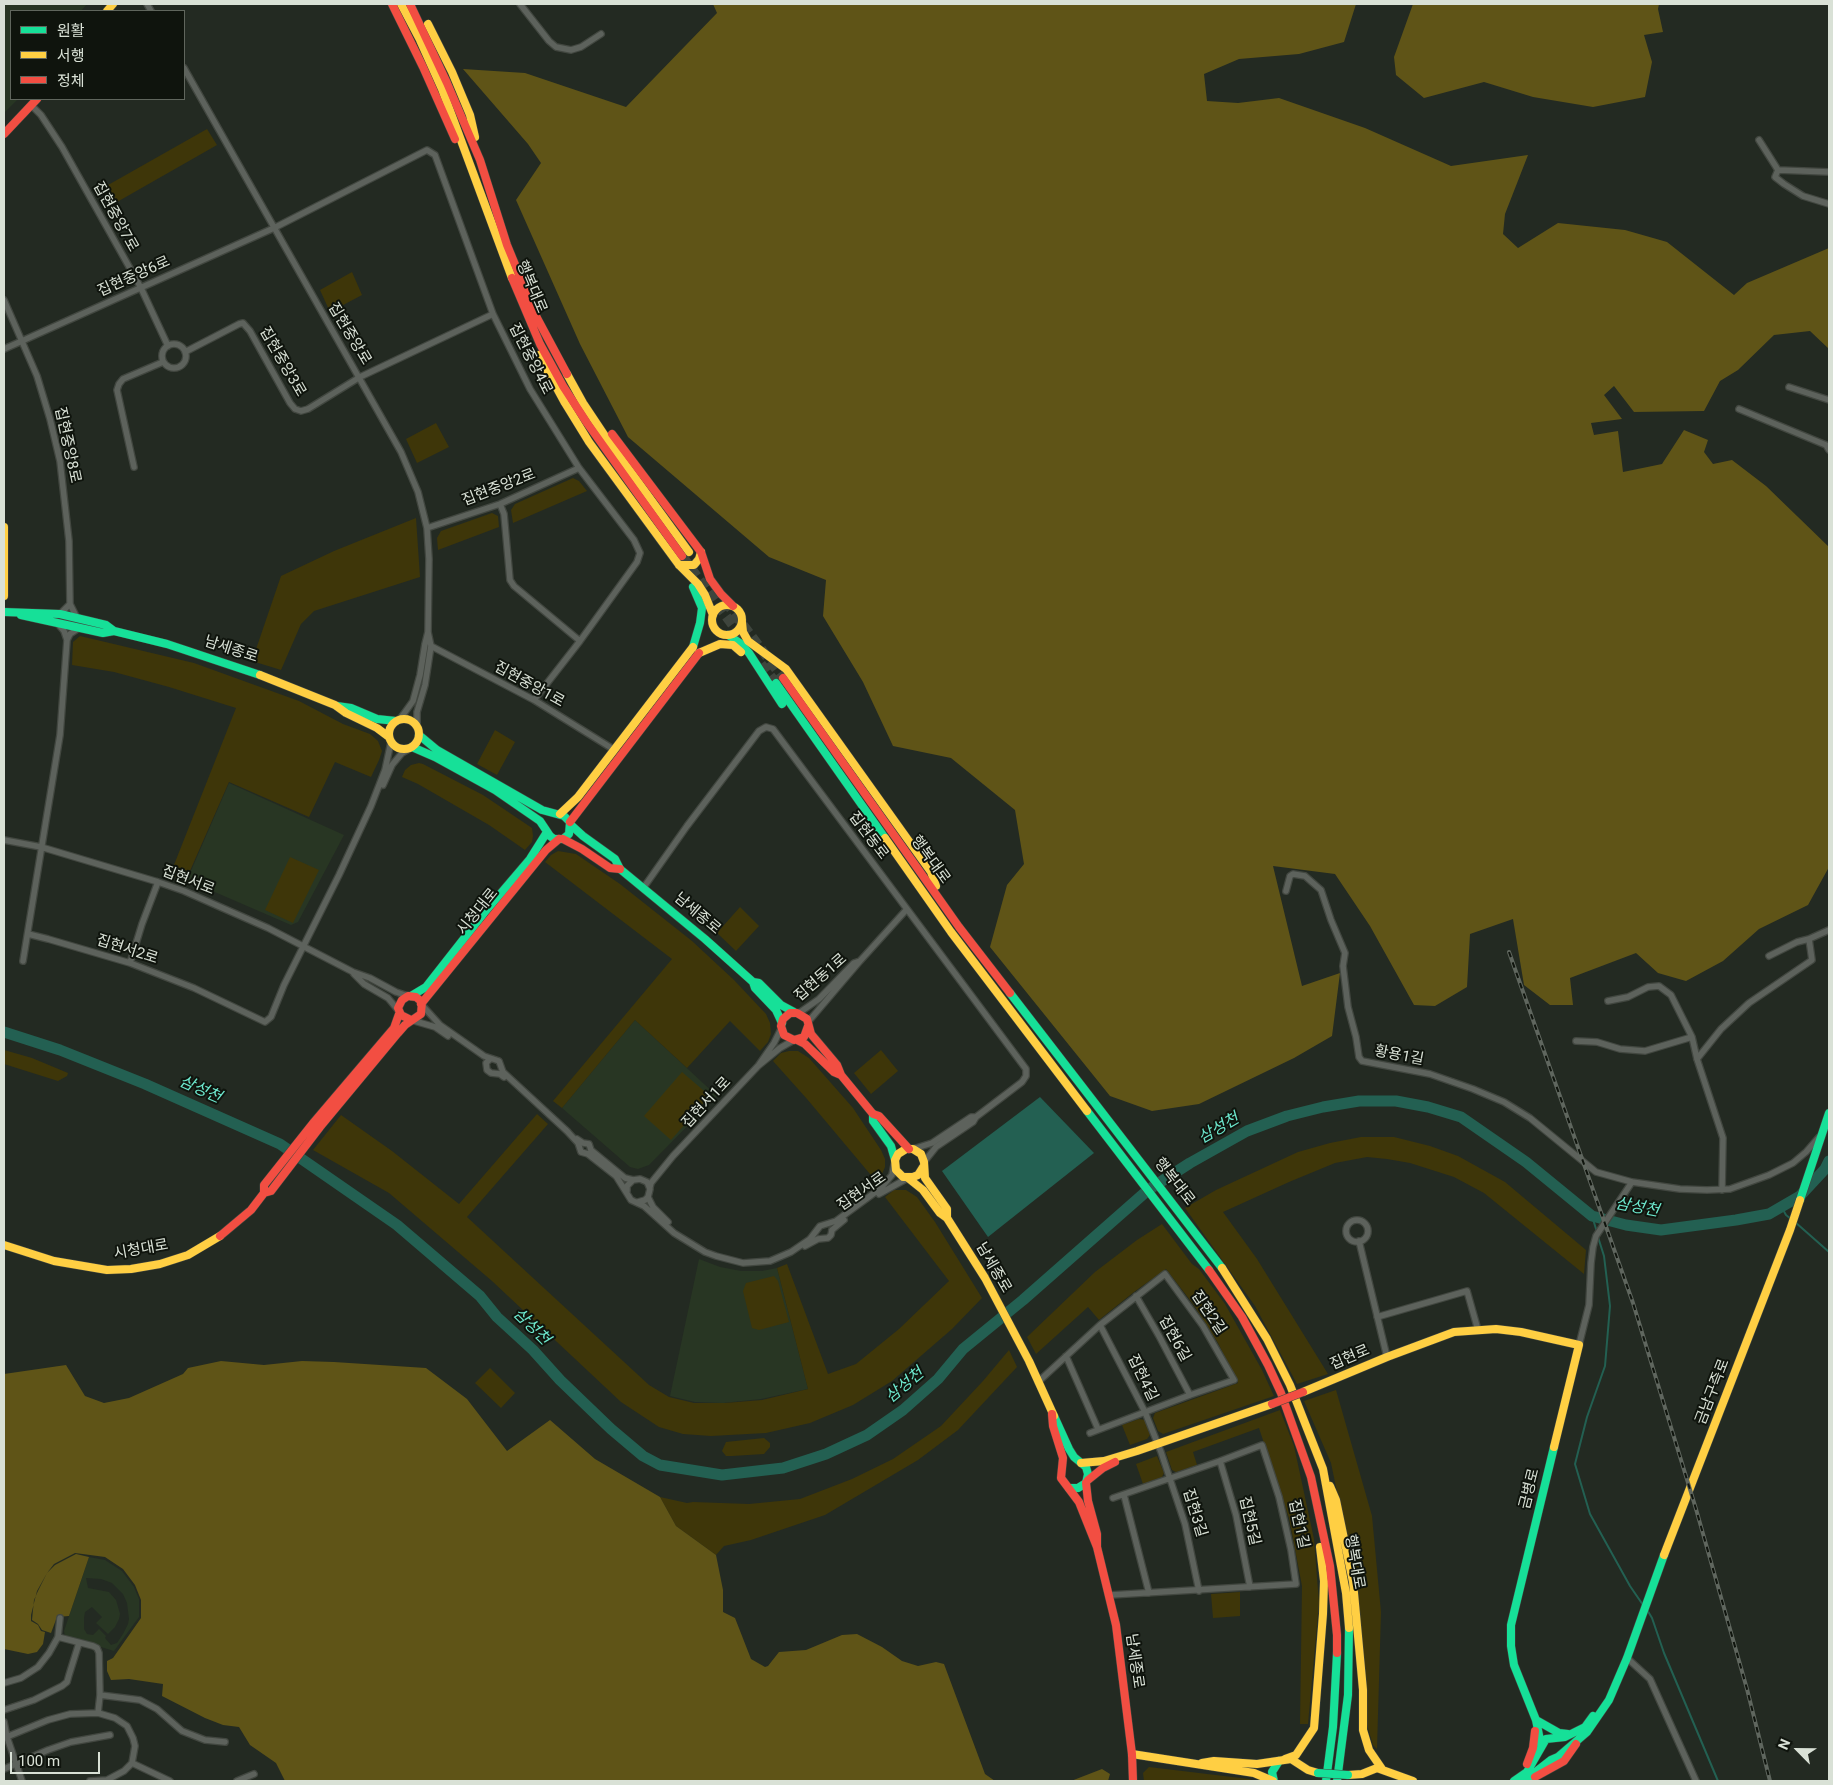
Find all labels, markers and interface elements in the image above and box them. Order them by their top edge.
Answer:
legend [10,10,185,100]
text: 원활 [57,22,85,40]
text: 서행 [57,47,85,65]
text: 정체 [57,72,85,90]
street label: 집현중앙7로 [88,179,142,255]
street label: 집현중앙6로 [95,253,173,301]
street label: 행복대로 [512,258,550,316]
street label: 집현중앙로 [324,300,374,368]
street label: 집현중앙4로 [504,320,556,398]
street label: 집현중앙3로 [255,324,309,400]
street label: 집현중앙8로 [50,405,84,485]
street label: 집현중앙2로 [460,466,538,510]
street label: 남세종로 [202,633,260,667]
street label: 집현중앙1로 [491,658,567,712]
street label: 집현동로 [844,809,892,863]
street label: 행복대로 [906,832,954,888]
street label: 집현서로 [159,863,217,899]
street label: 시청대로 [454,885,502,939]
street label: 남세종로 [670,889,724,939]
street label: 집현서2로 [94,932,160,968]
street label: 집현동1로 [791,950,851,1006]
street label: 황용1길 [1373,1042,1425,1070]
water label: 삼성천 [176,1072,224,1108]
street label: 집현서1로 [679,1074,735,1132]
water label: 삼성천 [1195,1110,1243,1148]
street label: 행복대로 [1150,1155,1198,1209]
street label: 집현서로 [834,1169,890,1215]
water label: 삼성천 [1613,1194,1661,1222]
street label: 시청대로 [112,1236,170,1264]
street label: 남세종로 [971,1240,1015,1296]
street label: 집현2길 [1187,1287,1229,1339]
water label: 삼성천 [509,1305,553,1349]
street label: 집현6길 [1154,1313,1194,1365]
street label: 집현로 [1327,1342,1373,1374]
street label: 집현4길 [1123,1352,1161,1404]
street label: 금남구즉로 [1692,1357,1734,1427]
water label: 삼성천 [882,1364,928,1408]
street label: 금병로 [1516,1467,1544,1511]
street label: 집현3길 [1178,1487,1210,1539]
street label: 집현5길 [1235,1495,1263,1547]
street label: 집현1길 [1284,1498,1312,1550]
street label: 행복대로 [1340,1533,1368,1591]
street label: 남세종로 [1121,1632,1147,1690]
north arrow [1773,1725,1823,1775]
text: N [1775,1736,1793,1752]
scale bar [12,1742,102,1774]
text: 100 m [18,1752,60,1770]

